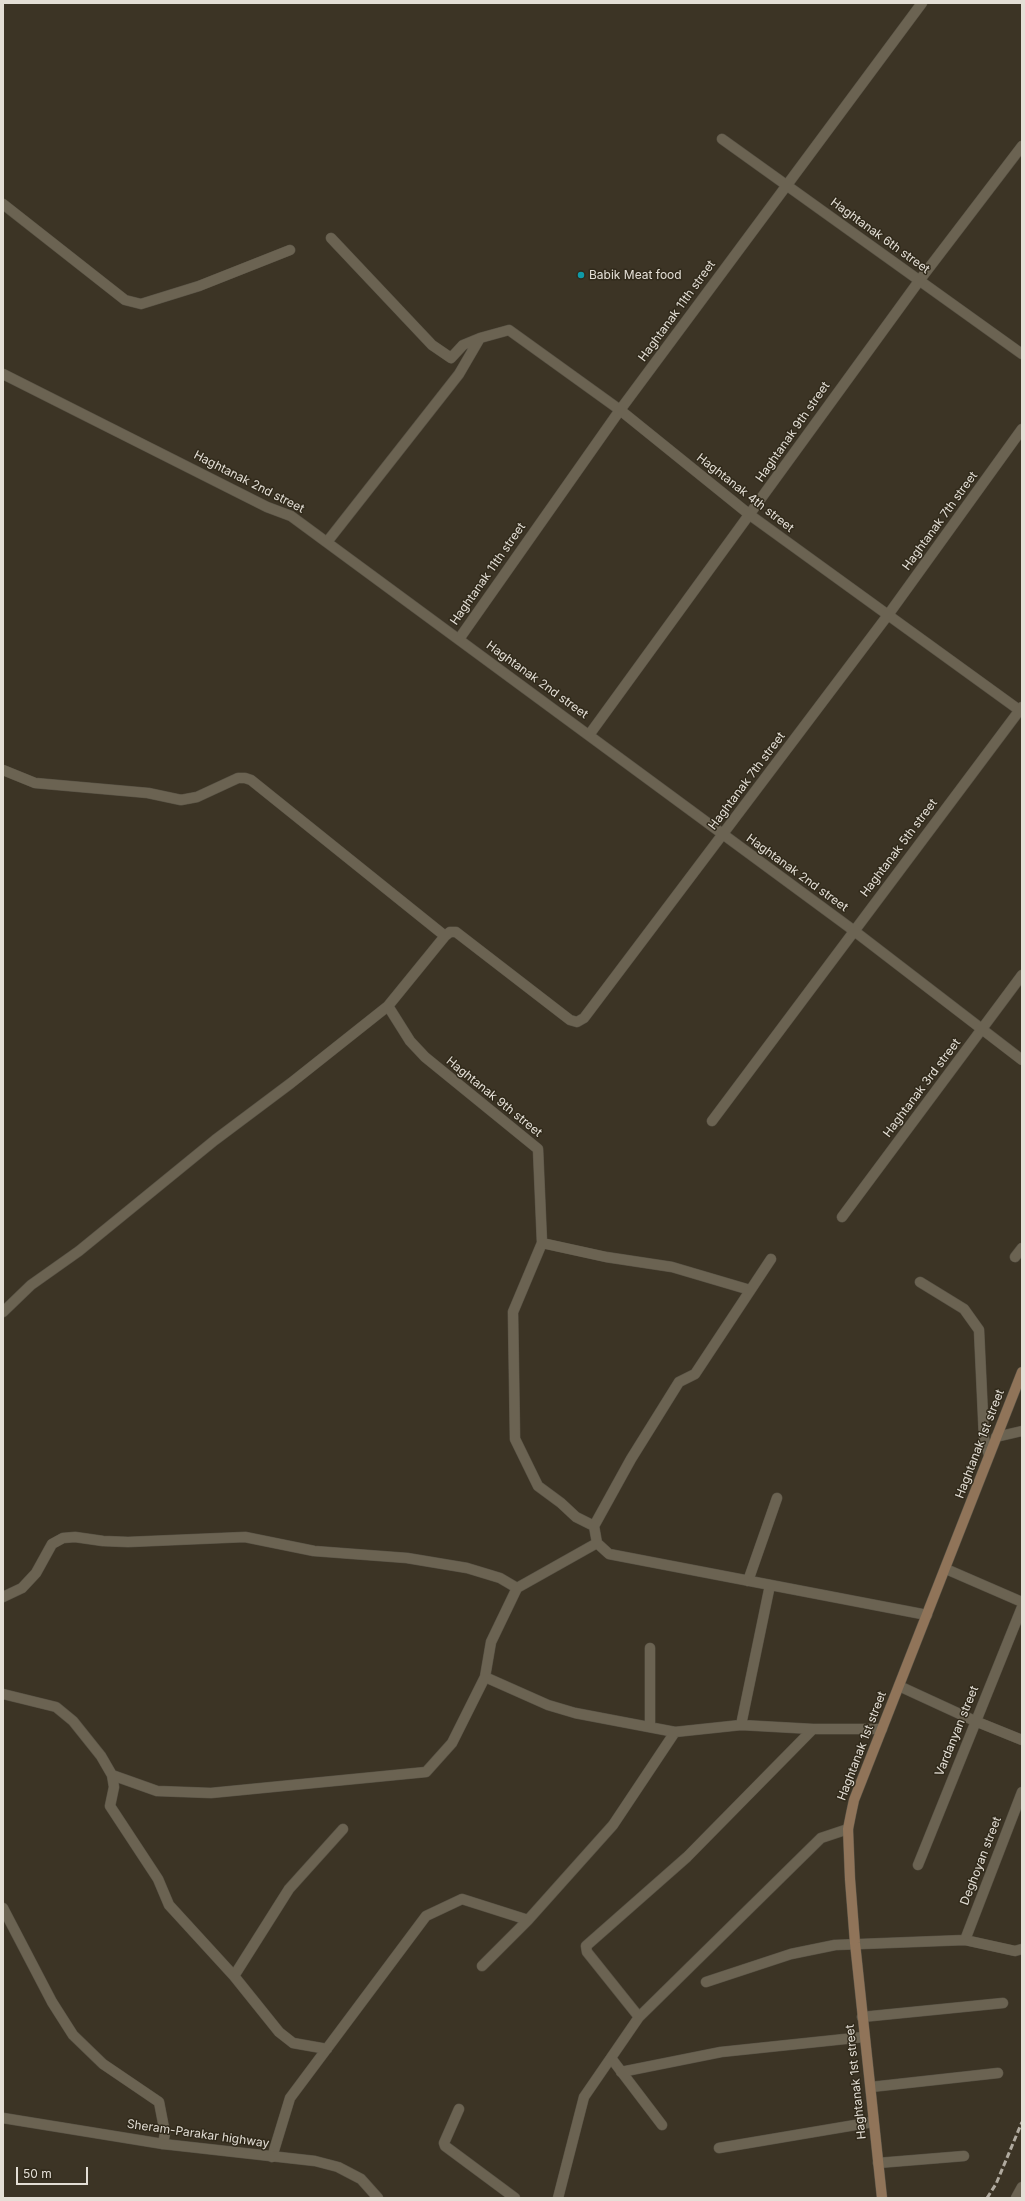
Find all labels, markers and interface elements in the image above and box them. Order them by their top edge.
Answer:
street label: Haghtanak 6th street [828,195,932,277]
street label: Haghtanak 11th street [635,258,719,364]
place label: Babik Meat food [589,268,682,282]
marker: Babik Meat food [576,270,586,280]
street label: Haghtanak 9th street [753,379,833,485]
street label: Haghtanak 2nd street [191,448,307,516]
street label: Haghtanak 4th street [694,451,796,535]
street label: Haghtanak 7th street [899,469,981,573]
street label: Haghtanak 11th street [447,520,529,628]
street label: Haghtanak 2nd street [483,638,591,722]
street label: Haghtanak 7th street [706,729,788,833]
street label: Haghtanak 5th street [857,796,941,900]
street label: Haghtanak 2nd street [743,831,851,915]
street label: Haghtanak 3rd street [880,1036,964,1140]
street label: Haghtanak 9th street [443,1054,545,1140]
street label: Haghtanak 1st street [953,1387,1007,1501]
street label: Vardanyan street [932,1684,982,1778]
street label: Haghtanak 1st street [835,1689,889,1803]
street label: Deghoyan street [958,1815,1004,1907]
street label: Haghtanak 1st street [843,2024,869,2140]
street label: Sheram-Parakar highway [126,2117,270,2151]
scale bar [18,2159,90,2185]
text: 50 m [23,2166,52,2181]

